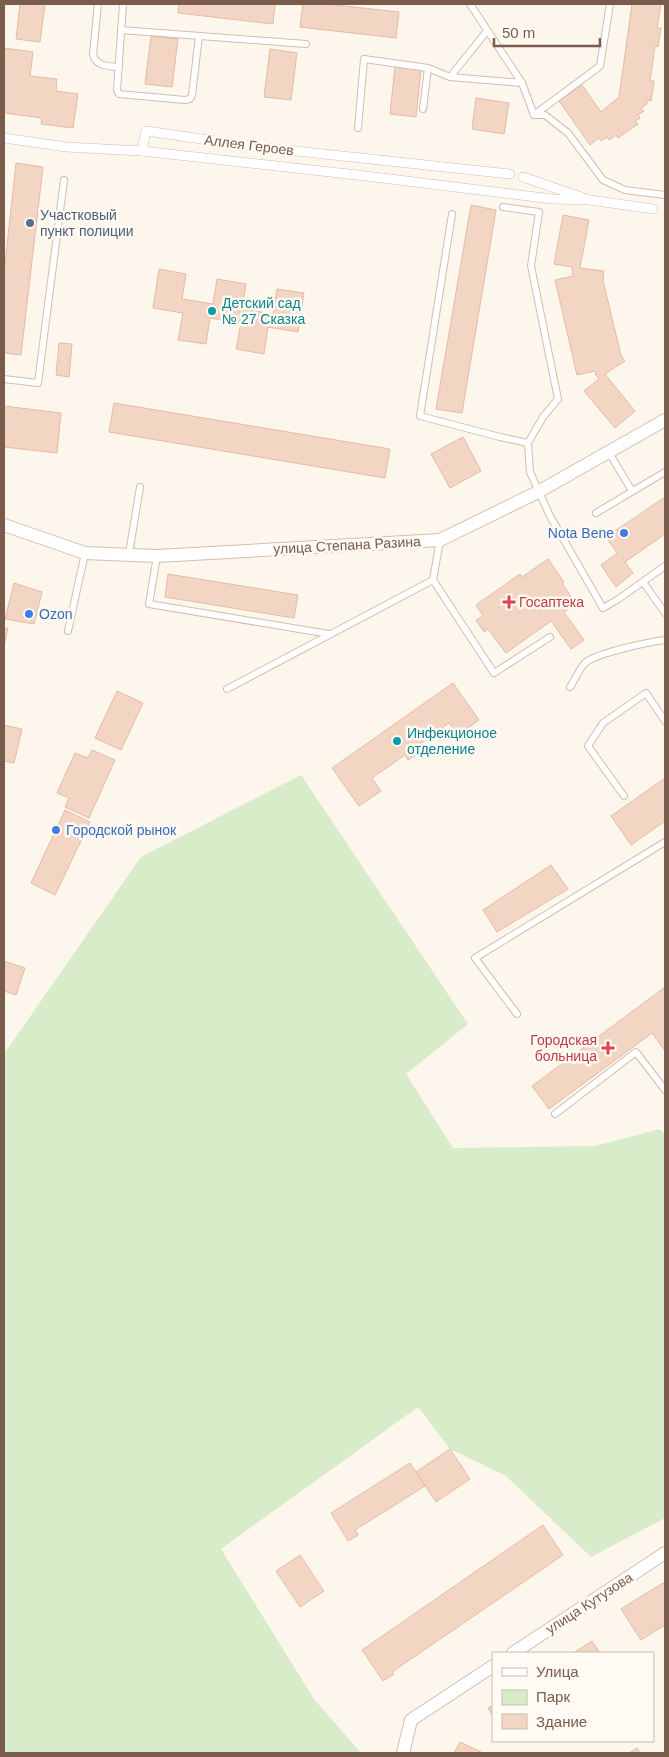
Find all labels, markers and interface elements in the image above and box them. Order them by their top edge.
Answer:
scale bar [494,15,600,47]
text: 50 m [502,24,535,41]
street label: Аллея Героев [203,132,295,158]
place label: Участковый пункт полиции [40,207,134,239]
marker: Участковый пункт полиции [24,217,36,229]
place label: Детский сад № 27 Сказка [222,295,305,327]
marker: Детский сад № 27 Сказка [206,305,218,317]
place label: Nota Bene [548,525,614,541]
marker: Nota Bene [618,527,630,539]
street label: улица Степана Разина [273,533,421,557]
place label: Госаптека [519,594,584,610]
marker: Госаптека [503,596,515,608]
place label: Ozon [39,606,72,622]
marker: Ozon [23,608,35,620]
place label: Инфекционое отделение [407,725,497,757]
marker: Инфекционое отделение [391,735,403,747]
place label: Городской рынок [66,822,177,838]
marker: Городской рынок [50,824,62,836]
place label: Городская больница [530,1032,597,1064]
marker: Городская больница [601,1041,615,1055]
street label: улица Кутузова [543,1569,636,1637]
legend [492,1652,654,1742]
text: Улица [536,1663,579,1680]
text: Парк [536,1688,570,1705]
text: Здание [536,1713,587,1730]

